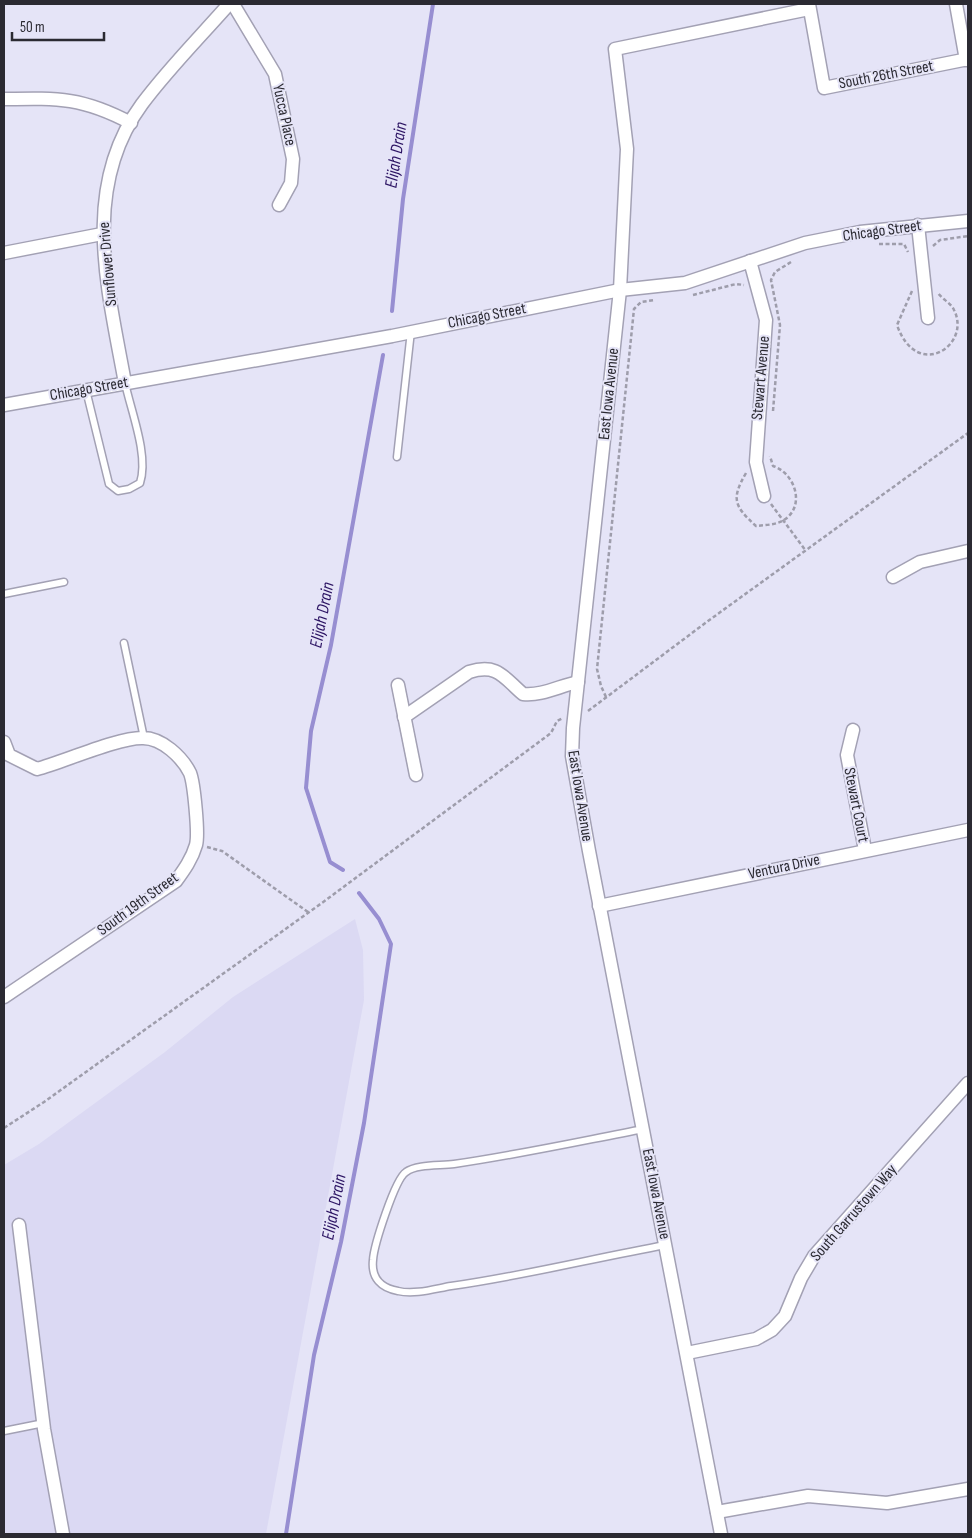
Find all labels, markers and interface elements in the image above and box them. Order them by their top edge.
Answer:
scale bar [12,10,105,42]
text: 50 m [20,18,45,37]
street label: South 26th Street [837,56,935,93]
street label: Yucca Place [268,82,300,148]
water label: Elijah Drain [380,120,412,190]
street label: Chicago Street [841,216,923,246]
street label: Sunflower Drive [95,221,121,307]
street label: Chicago Street [446,299,528,333]
street label: Stewart Avenue [748,335,774,421]
street label: East Iowa Avenue [595,347,623,441]
street label: Chicago Street [48,373,130,405]
water label: Elijah Drain [305,580,339,650]
street label: East Iowa Avenue [563,749,597,843]
street label: Stewart Court [839,766,873,844]
street label: Ventura Drive [746,850,822,884]
street label: South 19th Street [94,868,182,940]
street label: East Iowa Avenue [638,1147,674,1241]
street label: South Garrustown Way [807,1161,901,1265]
water label: Elijah Drain [317,1172,351,1242]

